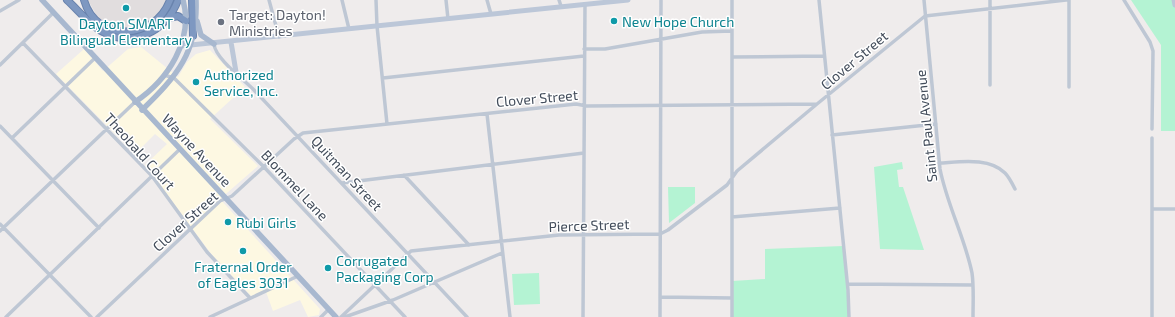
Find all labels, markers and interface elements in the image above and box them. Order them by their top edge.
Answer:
marker: Dayton SMART Bilingual Elementary [121,3,131,13]
place label: Target: Dayton! Ministries [229,6,326,39]
place label: New Hope Church [622,13,734,30]
place label: Dayton SMART Bilingual Elementary [60,15,192,48]
marker: New Hope Church [609,16,619,26]
marker: Target: Dayton! Ministries [216,17,226,27]
street label: Clover Street [817,27,891,93]
place label: Authorized Service, Inc. [204,66,278,99]
street label: Saint Paul Avenue [912,69,940,183]
marker: Authorized Service, Inc. [191,77,201,87]
street label: Clover Street [495,86,579,110]
street label: Theobald Court [101,109,179,193]
street label: Wayne Avenue [159,110,235,190]
street label: Quitman Street [308,132,386,214]
street label: Blommel Lane [258,146,332,224]
street label: Clover Street [149,187,221,255]
place label: Rubi Girls [236,214,296,231]
street label: Pierce Street [548,215,630,235]
marker: Rubi Girls [223,217,233,227]
marker: Fraternal Order of Eagles 3031 [238,246,248,256]
place label: Corrugated Packaging Corp [336,252,434,285]
place label: Fraternal Order of Eagles 3031 [194,258,292,291]
marker: Corrugated Packaging Corp [323,263,333,273]

